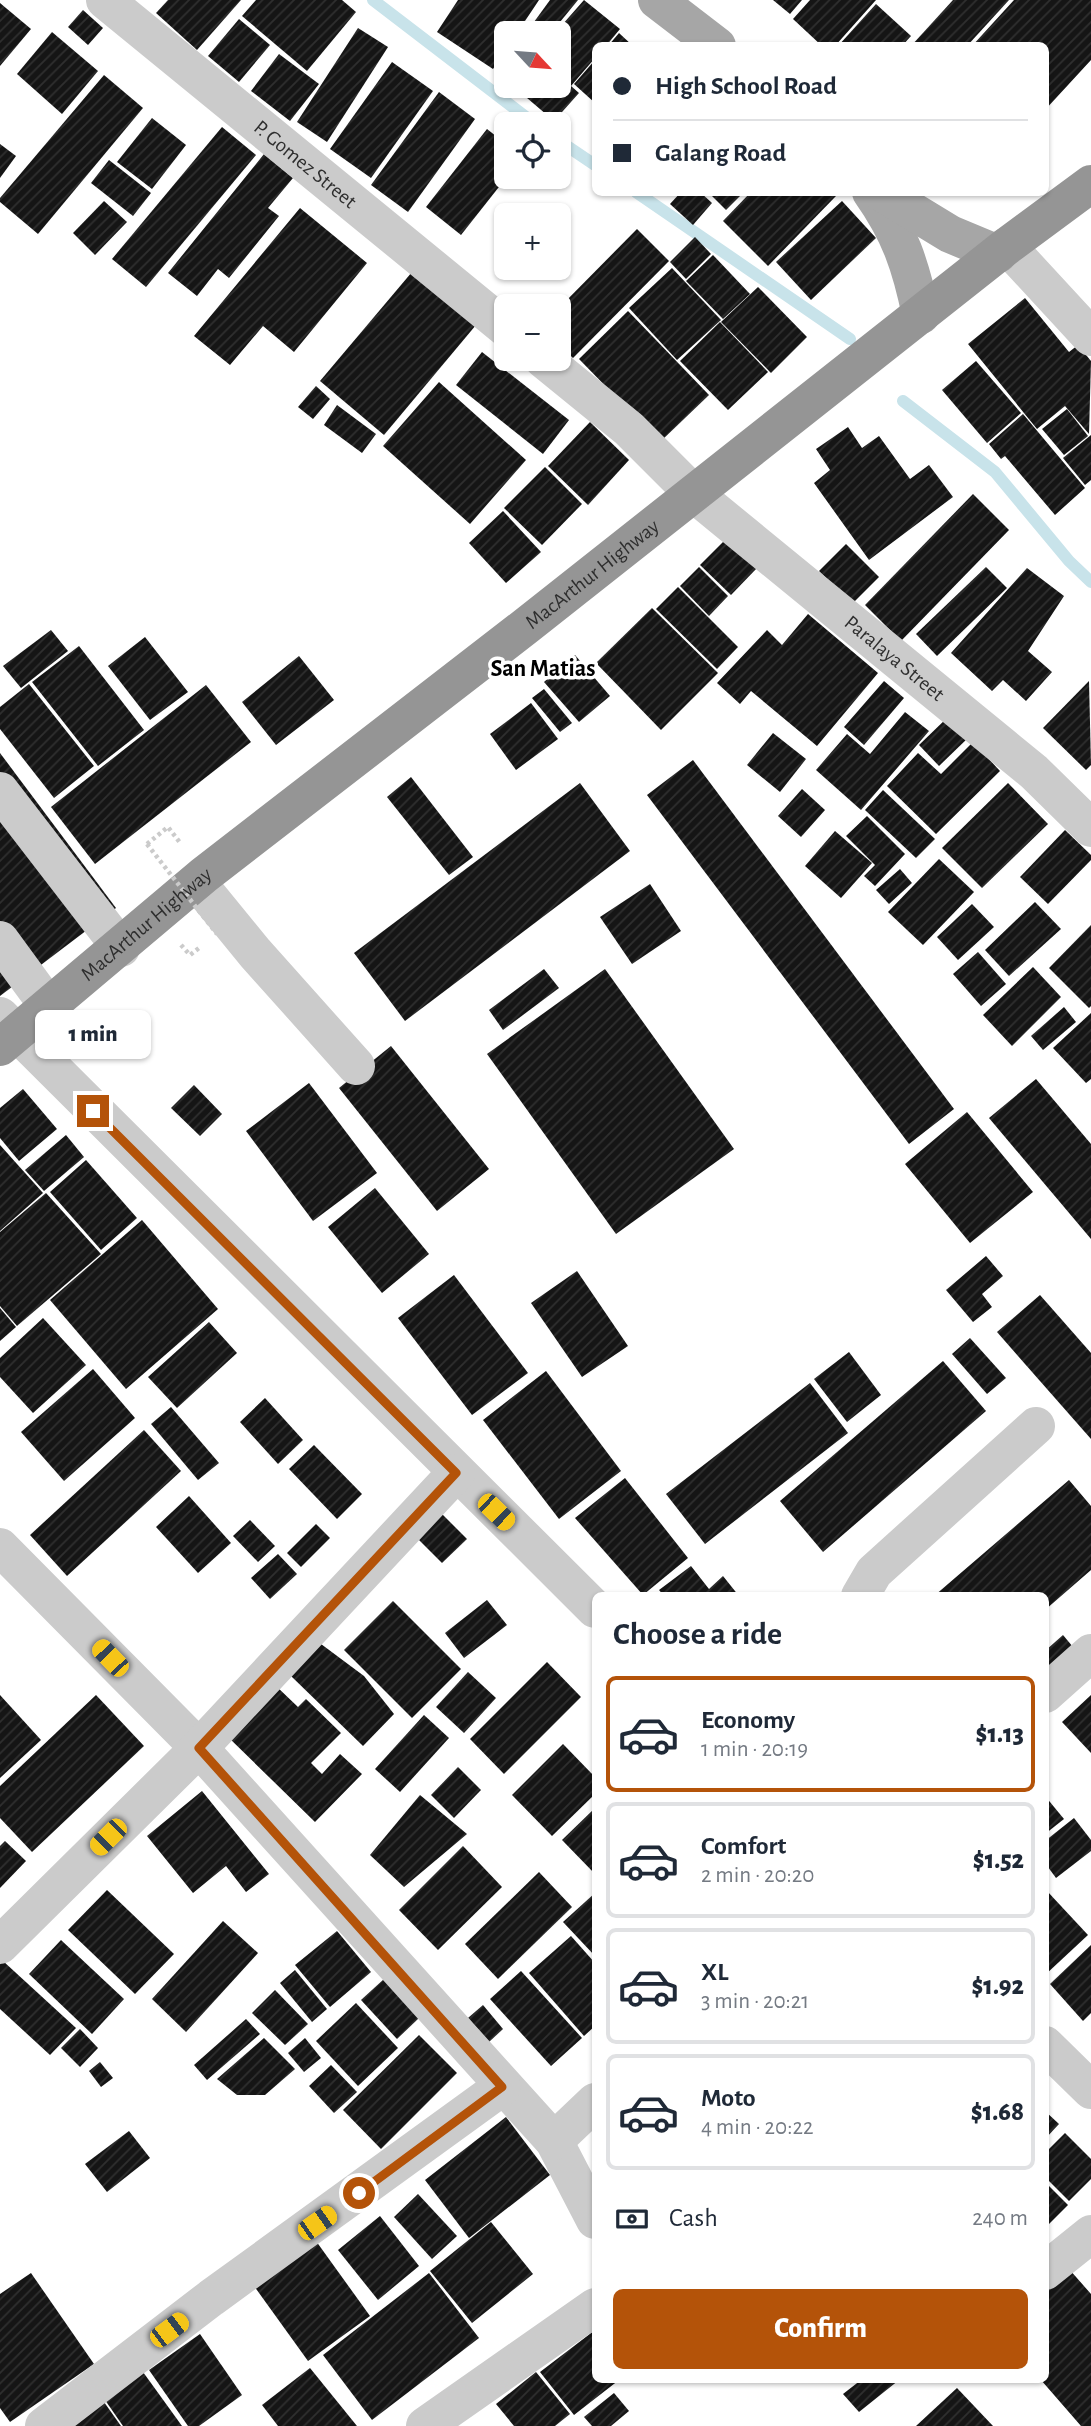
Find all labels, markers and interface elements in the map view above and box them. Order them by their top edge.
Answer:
north arrow [494,21,570,98]
map controls [494,21,571,371]
text: High School Road [655,73,837,99]
button: locate [494,112,571,189]
street label: P. Gomez Street [250,116,361,212]
text: Galang Road [655,140,786,166]
button: + [494,203,571,280]
button: − [494,294,571,371]
street label: MacArthur Highway [522,515,663,633]
street label: Paralaya Street [840,612,948,705]
district label: San Matias [491,657,595,681]
street label: MacArthur Highway [77,863,216,985]
callout: 1 min [35,1010,151,1058]
text: 1 min [69,1023,117,1046]
route end [77,1095,109,1127]
car [474,1490,519,1534]
text: Choose a ride [613,1618,782,1650]
car [88,1636,133,1680]
icon: car [617,1703,680,1766]
text: Economy [701,1707,795,1733]
text: $1.13 [976,1721,1024,1747]
text: 1 min · 20:19 [701,1738,808,1761]
car [86,1815,131,1859]
icon: car [617,1829,680,1892]
text: Comfort [701,1833,786,1859]
text: $1.52 [973,1847,1024,1873]
text: 2 min · 20:20 [701,1864,814,1887]
icon: car [617,1955,680,2018]
text: XL [701,1959,728,1985]
text: $1.92 [971,1973,1024,1999]
text: 3 min · 20:21 [701,1990,809,2013]
icon: car [617,2081,680,2144]
text: Moto [701,2085,756,2111]
text: $1.68 [971,2099,1024,2125]
text: 4 min · 20:22 [701,2116,813,2139]
route start [343,2177,375,2209]
icon: cash [613,2200,651,2238]
car [294,2202,341,2244]
text: Cash [669,2205,718,2231]
text: 240 m [972,2207,1028,2230]
button: Confirm [613,2289,1028,2369]
car [146,2309,193,2351]

